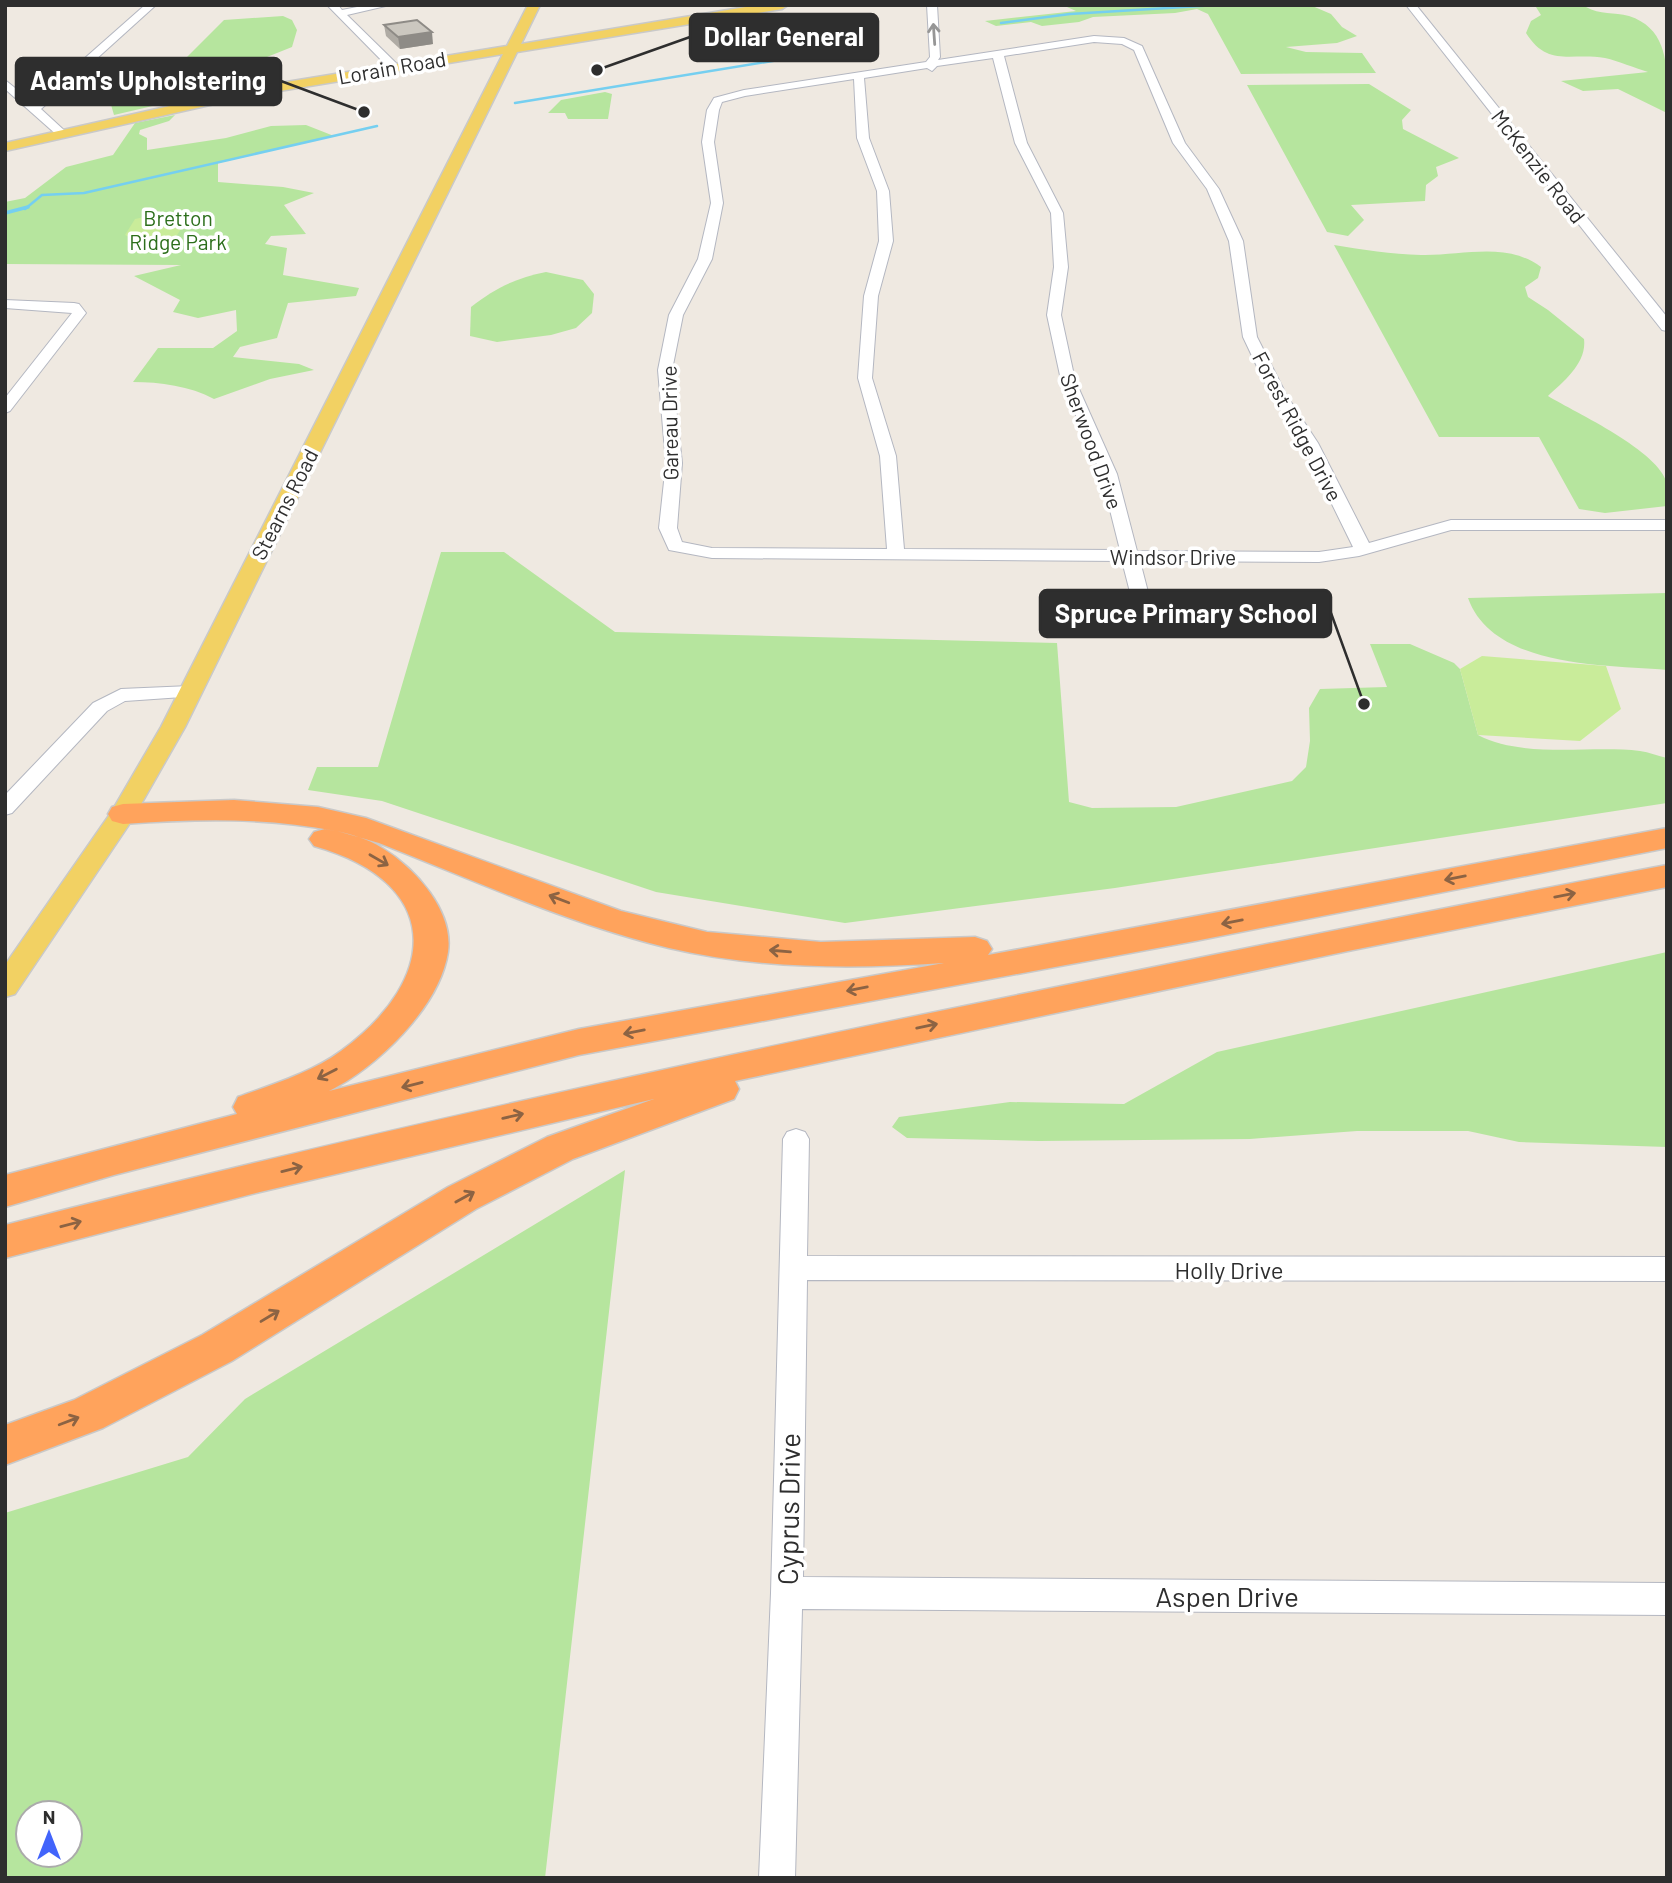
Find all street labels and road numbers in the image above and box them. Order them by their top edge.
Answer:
street label: Lorain Road [336,45,448,89]
street label: McKenzie Road [1487,104,1591,228]
street label: Forest Ridge Drive [1248,347,1348,505]
street label: Gareau Drive [655,365,683,481]
street label: Sherwood Drive [1056,370,1128,512]
street label: Stearns Road [245,444,323,564]
street label: Windsor Drive [1110,544,1236,569]
street label: Holly Drive [1174,1255,1284,1284]
street label: Cyprus Drive [770,1433,806,1585]
street label: Aspen Drive [1155,1579,1299,1613]

